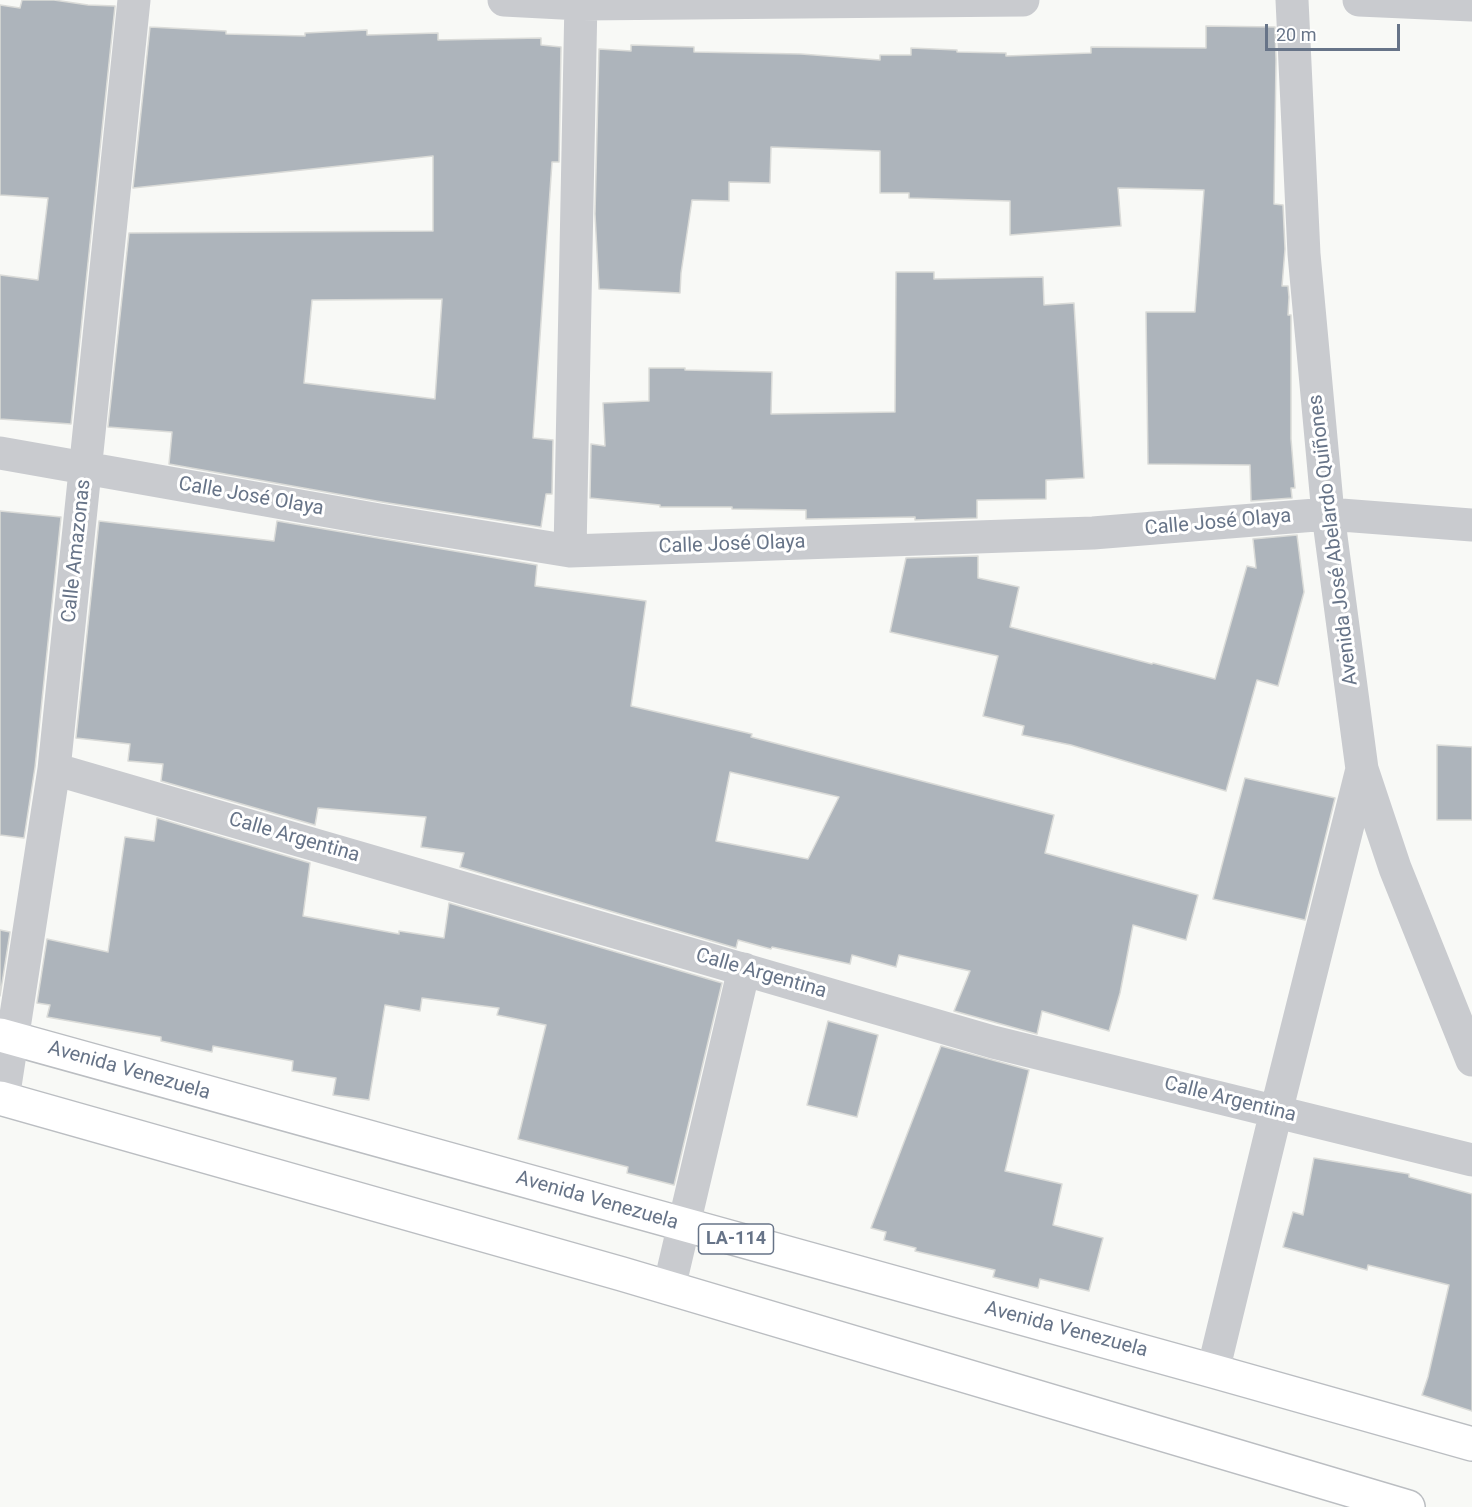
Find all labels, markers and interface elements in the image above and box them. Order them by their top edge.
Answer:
scale bar [1268,12,1403,50]
text: 20 m [1276,24,1316,45]
street label: Avenida José Abelardo Quiñones [1304,393,1364,687]
street label: Calle José Olaya [176,472,326,522]
street label: Calle Amazonas [58,478,96,624]
street label: Calle José Olaya [1144,505,1292,541]
street label: Calle José Olaya [658,530,806,560]
street label: Calle Argentina [226,808,362,868]
street label: Calle Argentina [693,944,829,1004]
street label: Avenida Venezuela [45,1036,213,1106]
street label: Calle Argentina [1162,1072,1298,1128]
street label: Avenida Venezuela [513,1166,681,1236]
road number: LA-114 [698,1224,774,1254]
street label: Avenida Venezuela [982,1297,1150,1363]

